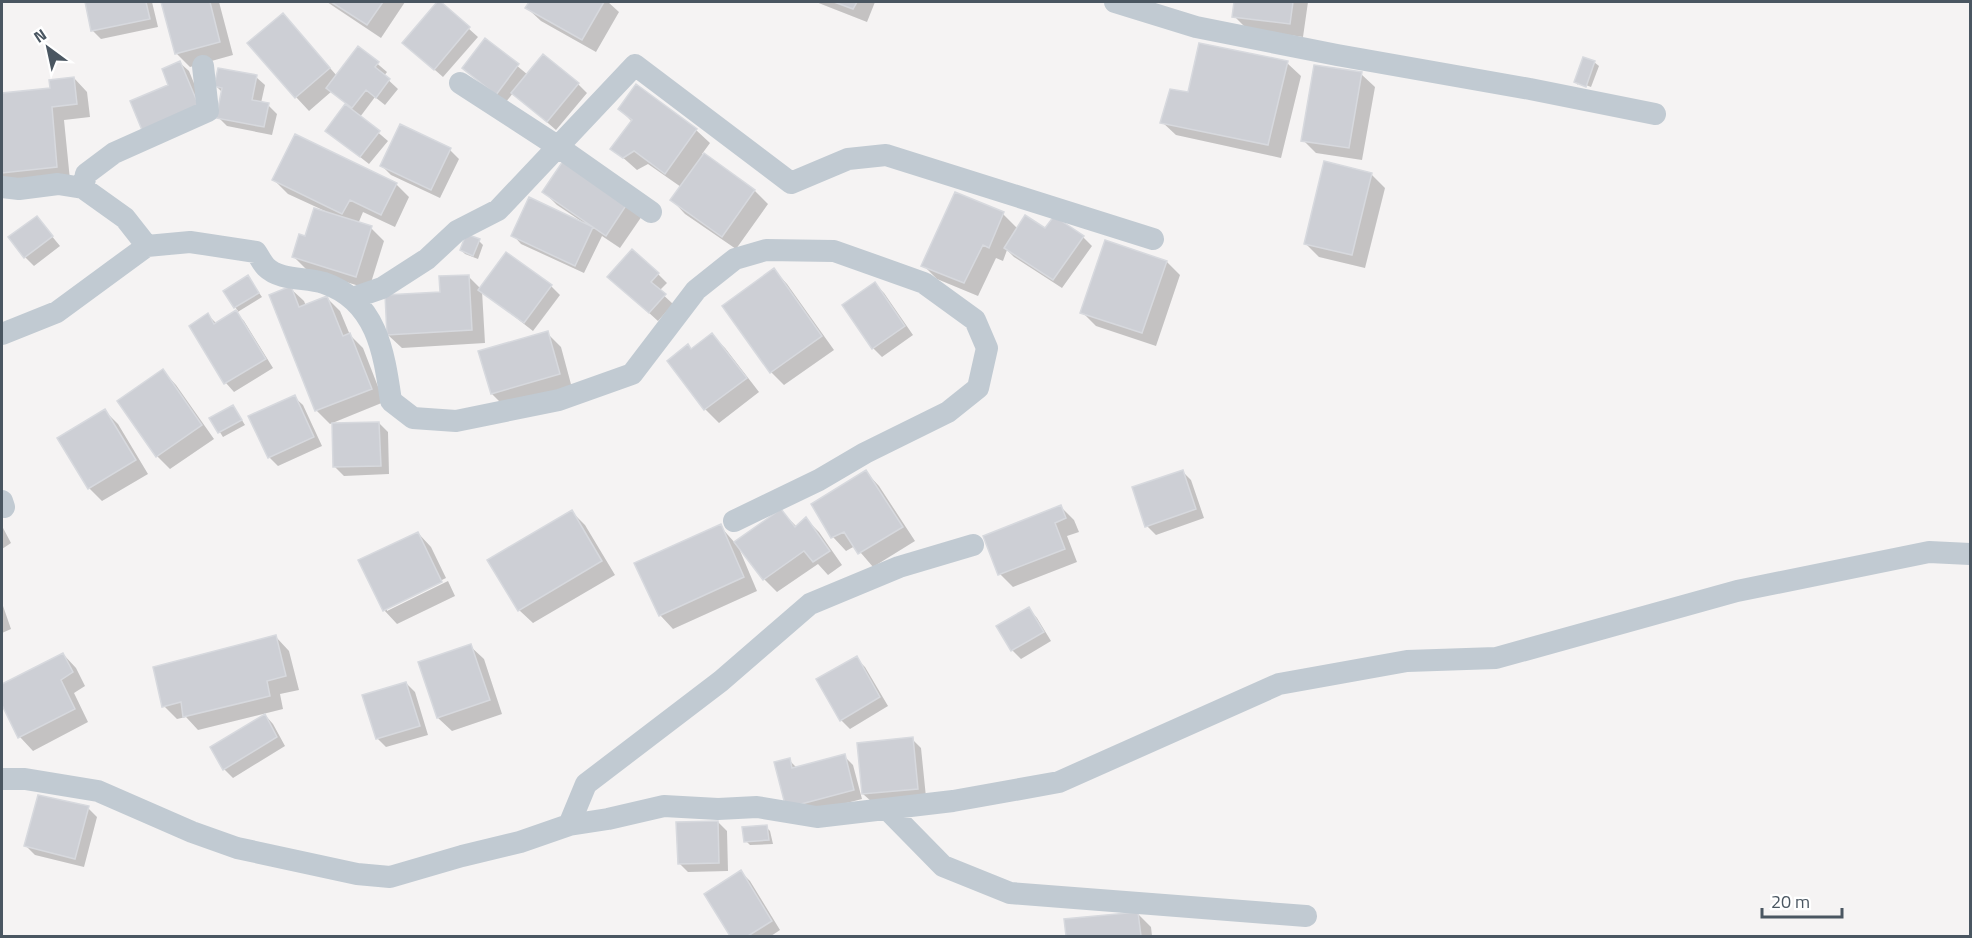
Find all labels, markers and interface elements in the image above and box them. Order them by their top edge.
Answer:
north arrow [18,18,78,78]
text: N [29,22,51,49]
scale bar [1762,881,1842,919]
text: 20 m [1771,888,1810,915]

